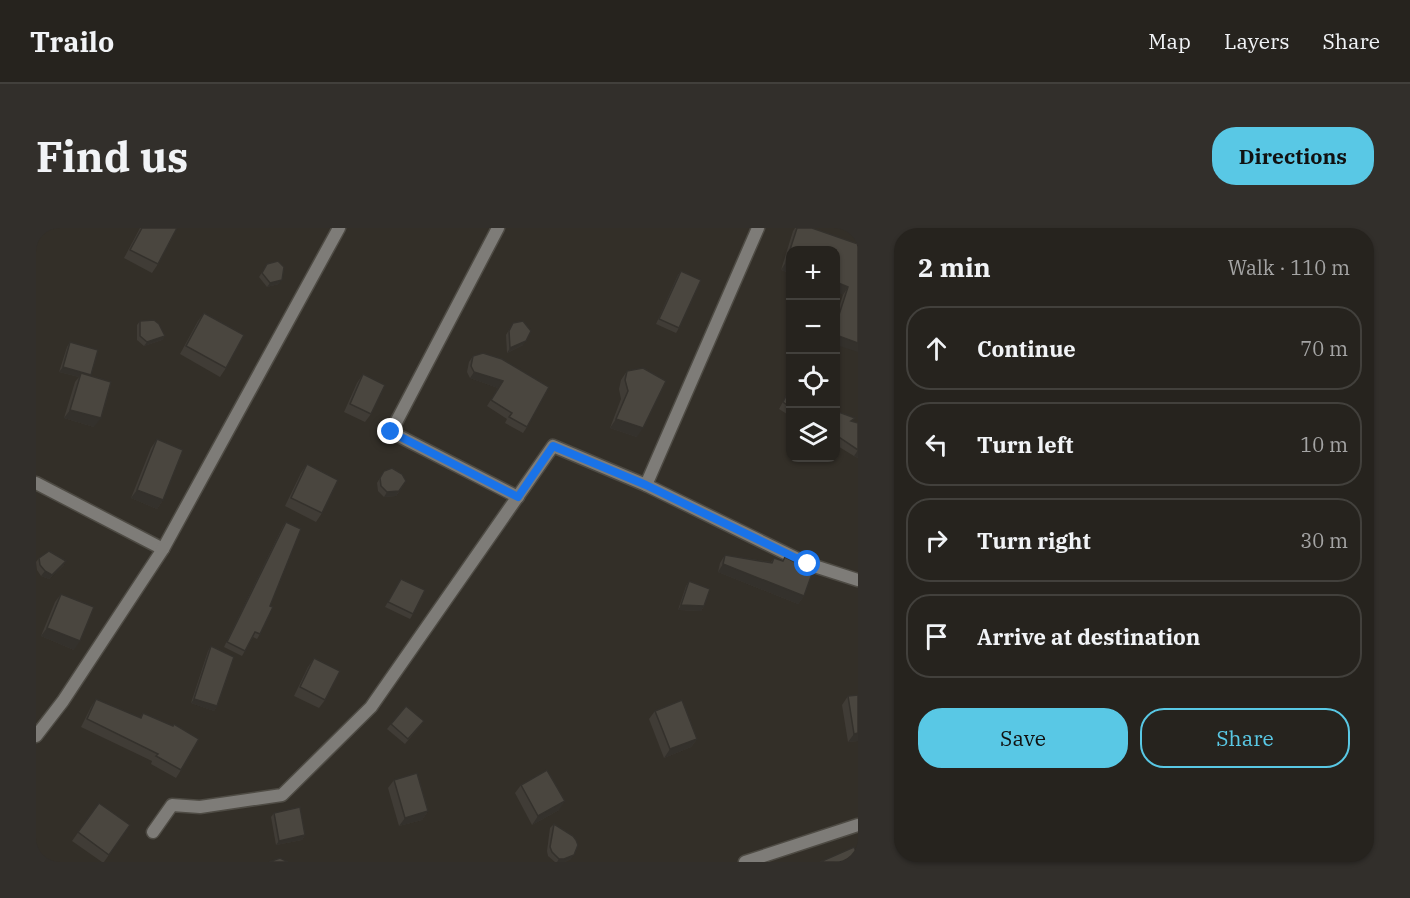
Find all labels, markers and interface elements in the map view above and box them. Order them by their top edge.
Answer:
text: Trailo [30,23,114,60]
text: Map [1148,27,1191,55]
text: Layers [1224,27,1290,55]
text: Share [1323,27,1380,55]
button: Directions [1212,127,1374,185]
text: Find us [36,129,188,184]
map controls [786,246,840,462]
button: + [786,246,840,300]
text: 2 min [918,250,991,284]
text: Walk · 110 m [1228,254,1350,281]
button: − [786,300,840,354]
icon: ahead [920,332,953,365]
text: Continue [977,334,1076,363]
text: 70 m [1300,335,1348,362]
button: locate [786,354,840,408]
button: layers [786,408,840,462]
route end [377,418,403,444]
icon: left [920,428,953,461]
text: Turn left [977,430,1073,459]
text: 10 m [1300,431,1348,458]
icon: right [920,524,953,557]
text: Turn right [977,526,1091,555]
text: 30 m [1300,527,1348,554]
route start [794,550,820,576]
icon: arrive [920,620,953,653]
text: Arrive at destination [977,622,1200,651]
button: Save [918,708,1128,768]
button: Share [1140,708,1350,768]

